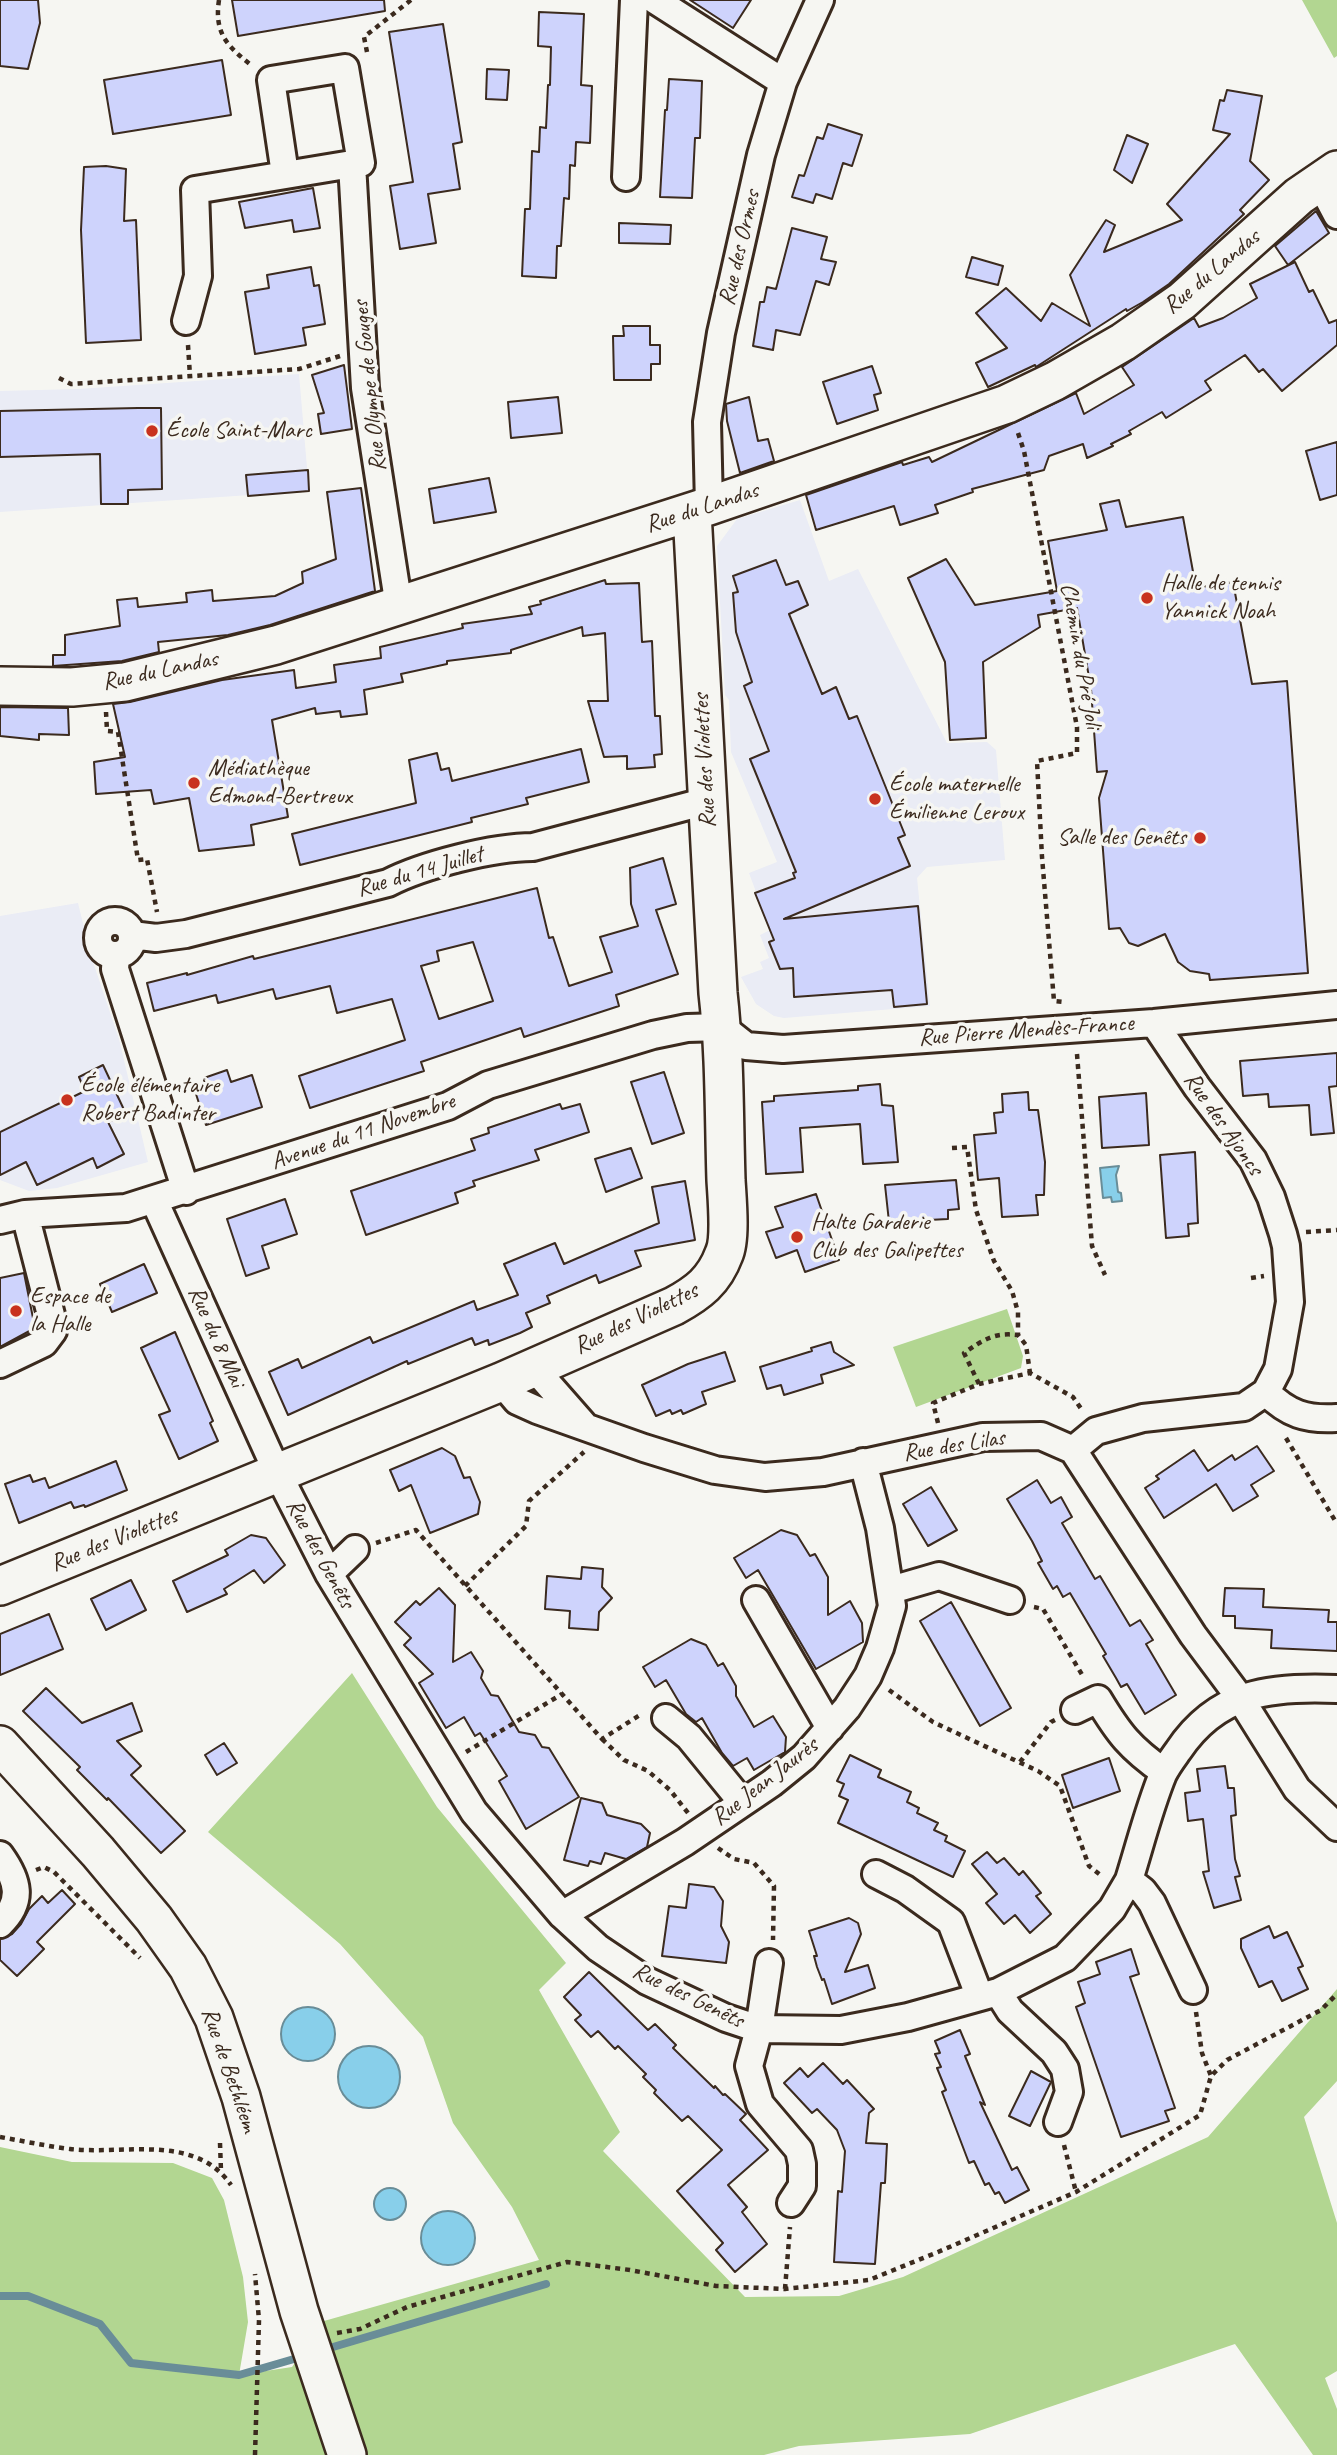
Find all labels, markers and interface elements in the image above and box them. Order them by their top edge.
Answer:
street label: Rue des Ormes [713,188,767,308]
street label: Rue du Landas [1158,223,1266,321]
street label: Rue Olympe de Gouges [347,299,393,473]
place label: École Saint-Marc [166,417,312,445]
marker: École Saint-Marc [144,423,160,439]
street label: Rue du Landas [642,476,762,540]
place label: Halle de tennis Yannick Noah [1161,570,1280,626]
street label: Chemin du Pré Joli [1053,581,1107,731]
marker: Halle de tennis Yannick Noah [1139,590,1155,606]
street label: Rue du Landas [100,645,220,697]
street label: Rue des Violettes [687,693,723,829]
place label: Médiathèque Edmond-Bertreux [208,755,352,811]
place label: École maternelle Émilienne Leroux [889,771,1024,827]
marker: Médiathèque Edmond-Bertreux [186,775,202,791]
marker: École maternelle Émilienne Leroux [867,791,883,807]
place label: Salle des Genêts [1057,824,1186,852]
marker: Salle des Genêts [1192,830,1208,846]
street label: Rue du 14 Juillet [354,840,486,904]
street label: Rue Pierre Mendès-France [917,1009,1135,1053]
street label: Rue des Ajoncs [1177,1067,1269,1181]
place label: École élémentaire Robert Badinter [81,1072,219,1128]
street label: Avenue du 11 Novembre [267,1087,459,1177]
marker: École élémentaire Robert Badinter [59,1092,75,1108]
place label: Halte Garderie Club des Galipettes [811,1209,962,1265]
marker: Halte Garderie Club des Galipettes [789,1229,805,1245]
street label: Rue des Violettes [569,1277,703,1361]
street label: Rue du 8 Mai [181,1282,251,1392]
place label: Espace de la Halle [30,1283,110,1339]
marker: Espace de la Halle [8,1303,24,1319]
street label: Rue des Lilas [901,1424,1007,1468]
street label: Rue des Genêts [279,1494,361,1614]
street label: Rue des Violettes [46,1501,182,1579]
street label: Rue Jean Jaurès [706,1732,824,1832]
street label: Rue des Genêts [628,1957,748,2035]
street label: Rue de Bethléem [194,2004,264,2136]

